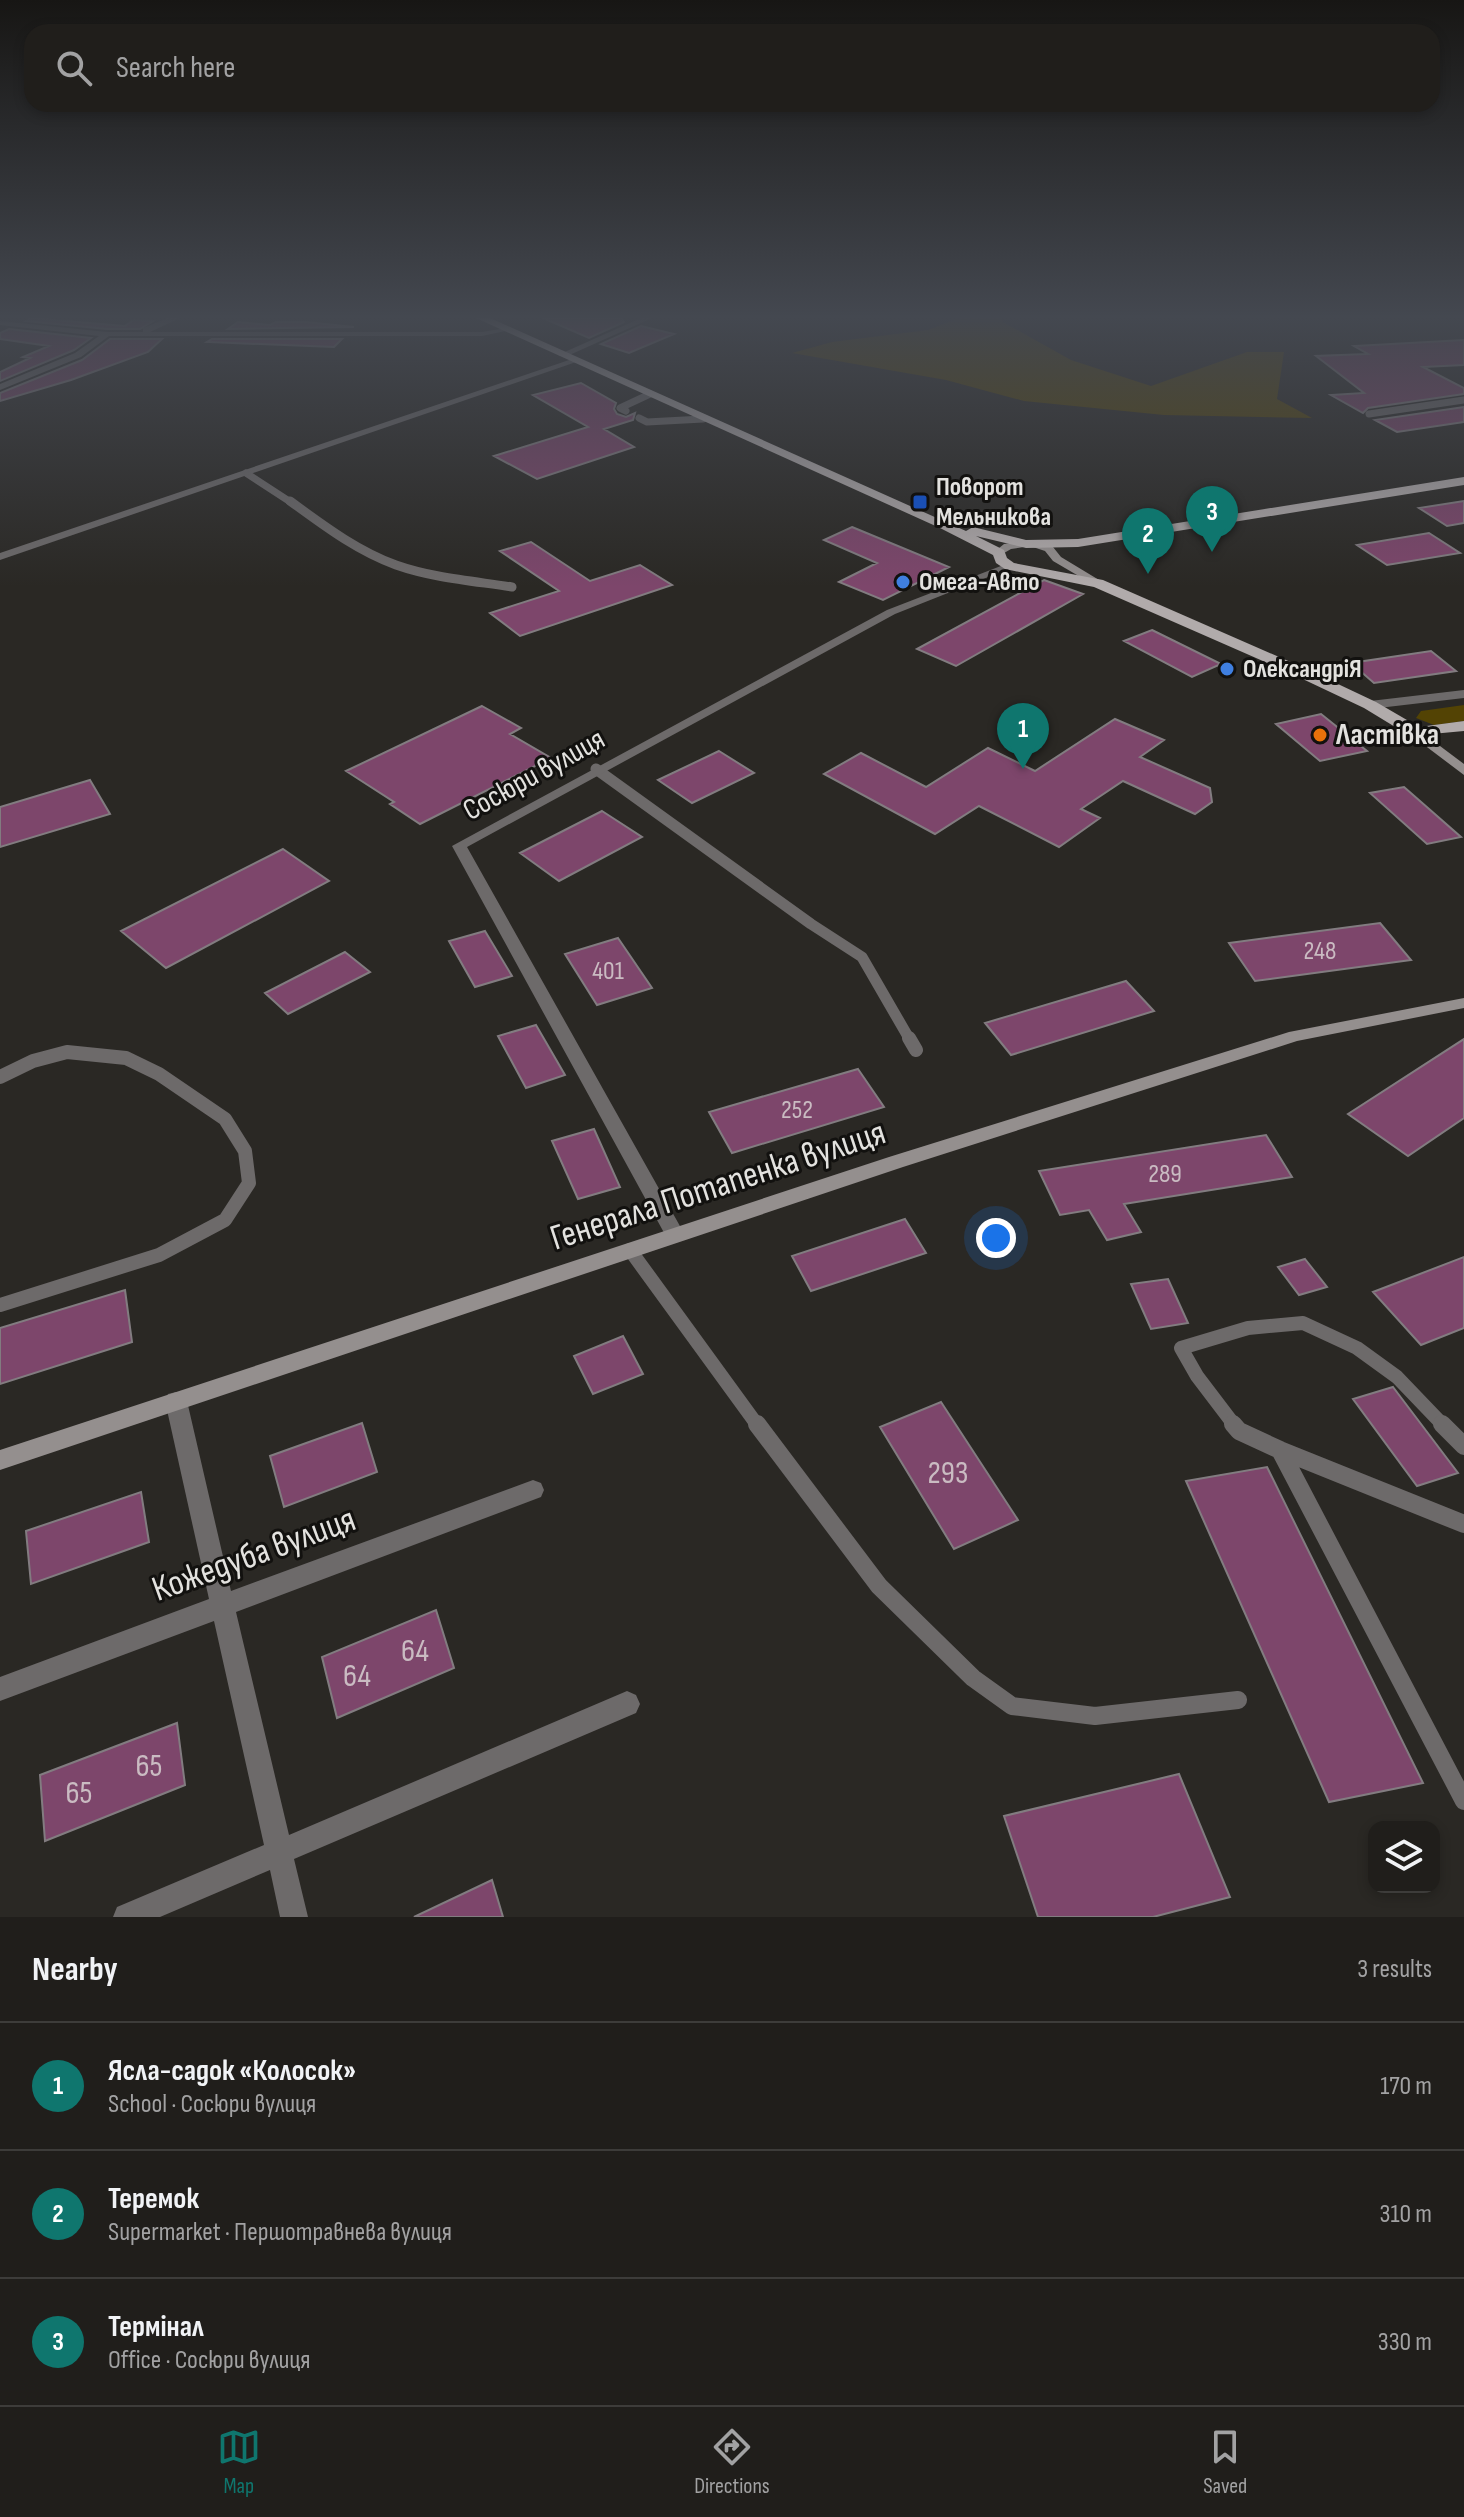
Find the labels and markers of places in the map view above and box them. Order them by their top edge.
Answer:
place label: Поворот Мельникова [936,472,1051,533]
pin: 3 [1186,486,1238,552]
marker: Поворот Мельникова [911,493,929,511]
pin: 2 [1122,508,1174,574]
place label: Омега-Авто [919,567,1040,598]
marker: Омега-Авто [894,573,912,591]
place label: ОлександріЯ [1243,654,1362,685]
marker: ОлександріЯ [1218,660,1236,678]
pin: 1 [997,703,1049,769]
place label: Ластівка [1335,717,1439,753]
marker: Ластівка [1311,726,1329,744]

